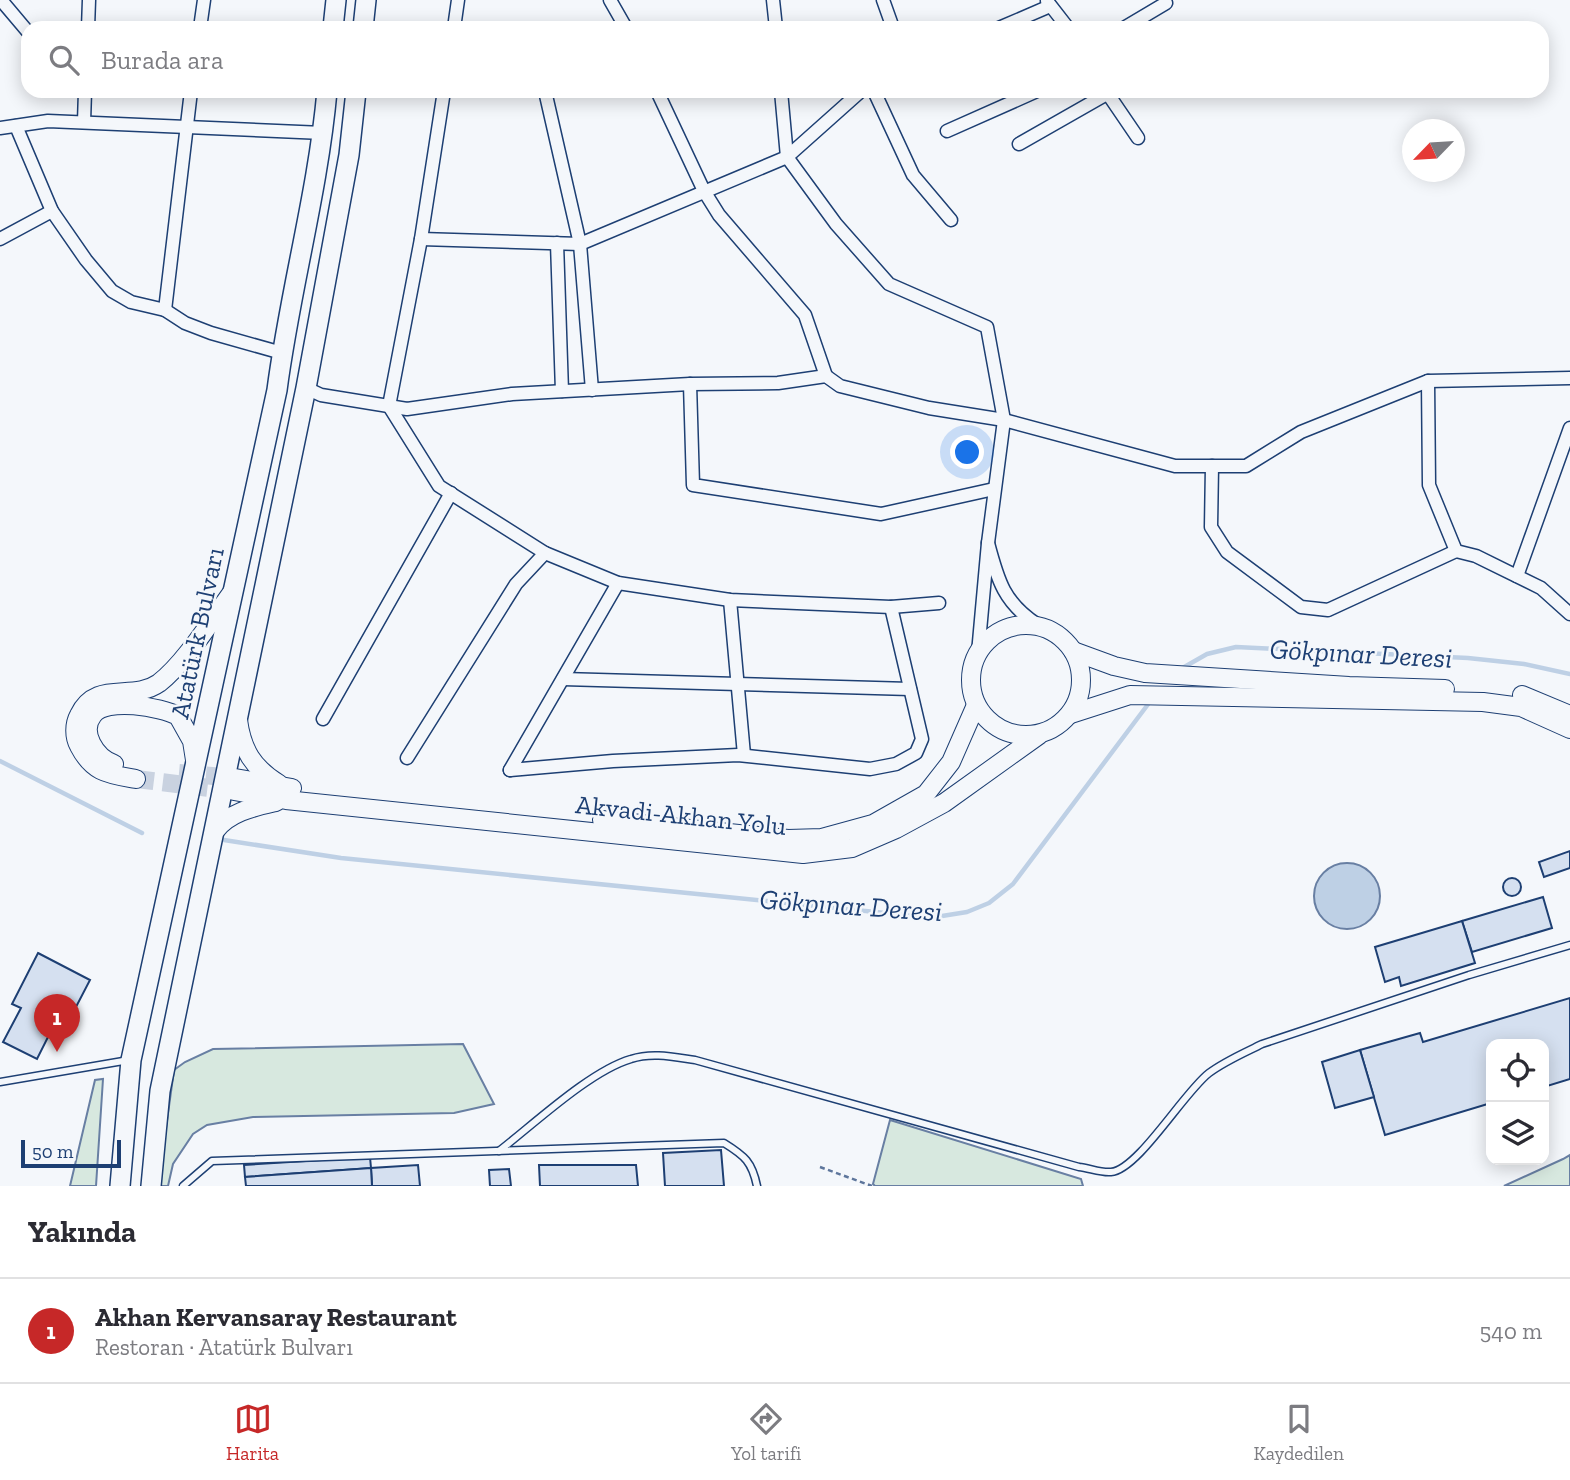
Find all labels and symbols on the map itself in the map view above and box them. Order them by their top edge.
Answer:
north arrow [1402,119,1465,182]
your location [950,435,984,469]
street label: Atatürk Bulvarı [163,545,231,721]
water label: Gökpınar Deresi [1269,632,1453,675]
street label: Akvadi-Akhan Yolu [574,788,788,842]
water label: Gökpınar Deresi [759,883,943,928]
pin: 1 [34,994,80,1052]
scale bar [21,1137,121,1169]

